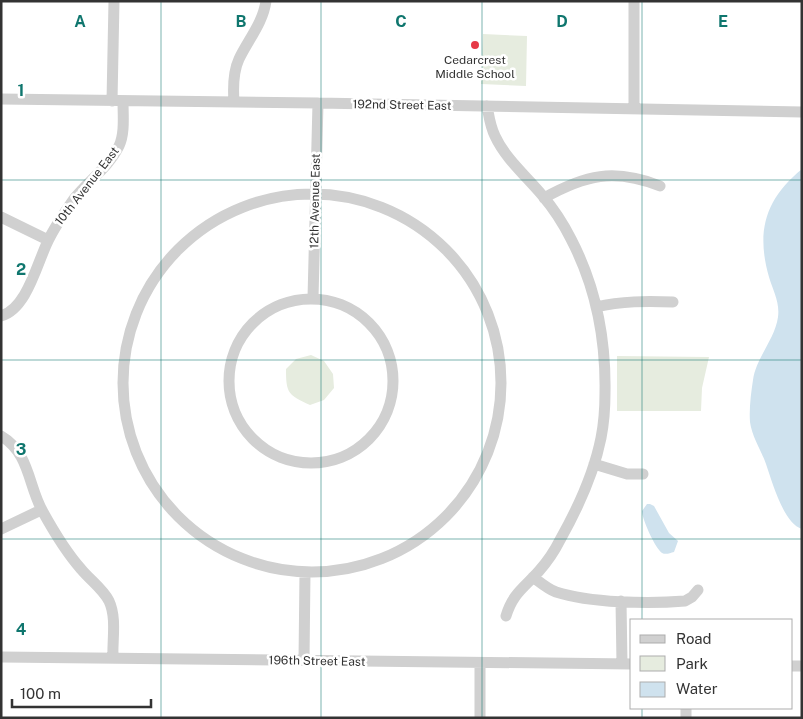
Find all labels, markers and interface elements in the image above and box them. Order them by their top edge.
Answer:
text: A [74,12,86,31]
text: B [236,12,247,31]
text: C [395,12,407,31]
text: D [556,12,568,31]
text: E [718,12,728,31]
marker: Cedarcrest Middle School [469,39,481,51]
place label: Cedarcrest Middle School [435,53,515,81]
text: 1 [18,81,24,100]
street label: 192nd Street East [352,97,452,113]
street label: 10th Avenue East [52,144,122,228]
street label: 12th Avenue East [307,153,323,249]
text: 2 [16,260,26,279]
text: 3 [16,440,26,459]
legend [630,619,793,709]
text: 4 [16,620,27,639]
text: Road [676,630,712,647]
street label: 196th Street East [268,653,366,669]
text: Park [676,655,708,672]
scale bar [12,676,151,708]
text: Water [676,680,718,697]
text: 100 m [20,685,61,702]

